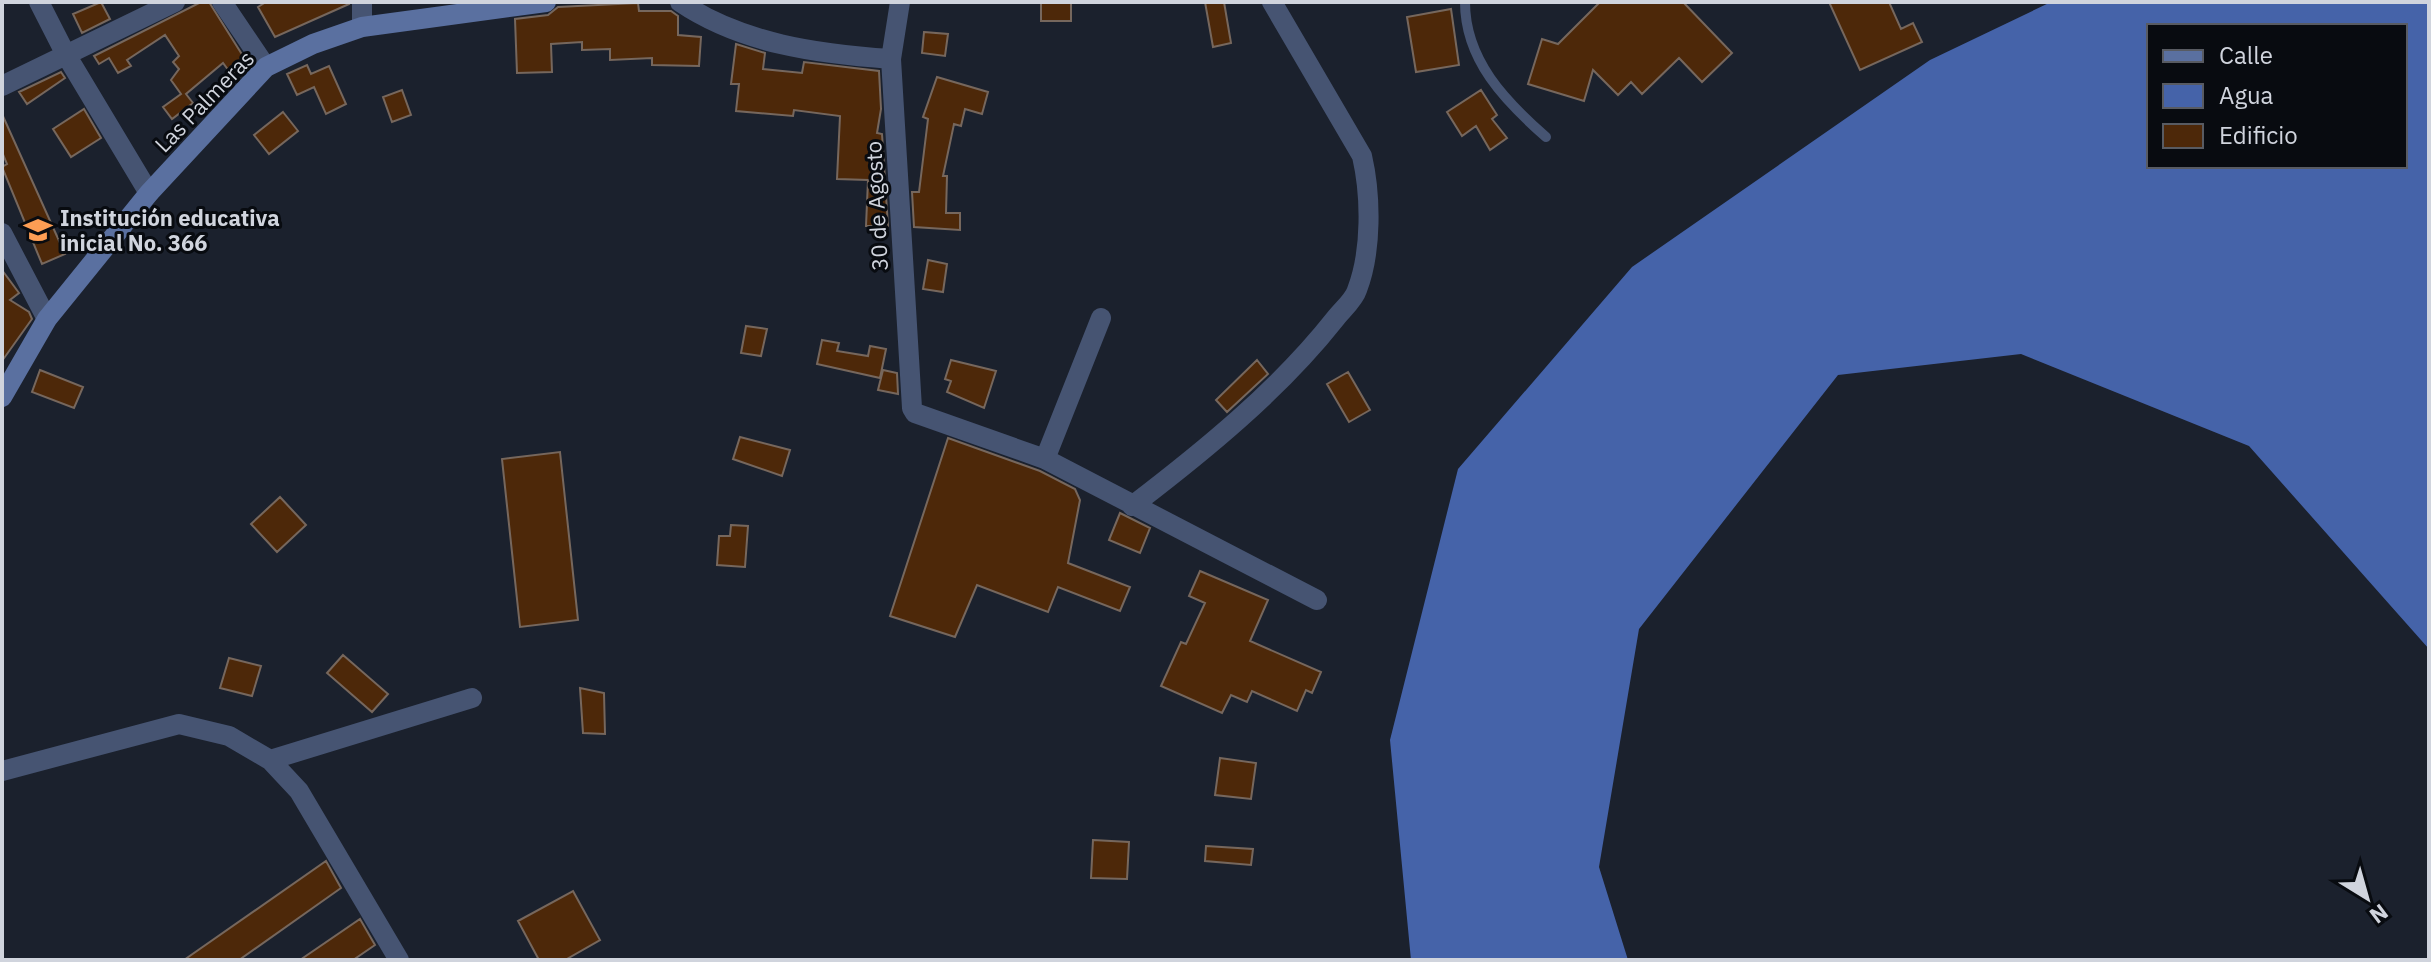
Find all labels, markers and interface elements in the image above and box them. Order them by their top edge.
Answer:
legend [2147,24,2407,168]
text: Calle [2219,39,2273,71]
street label: Las Palmeras [148,44,260,158]
text: Agua [2219,79,2274,111]
text: Edificio [2219,119,2298,151]
street label: 30 de Agosto [858,140,894,272]
place label: Institución educativa inicial No. 366 [60,203,280,257]
school or university icon: Institución educativa inicial No. 366 [23,215,53,245]
north arrow [2327,858,2407,938]
text: N [2364,898,2394,931]

